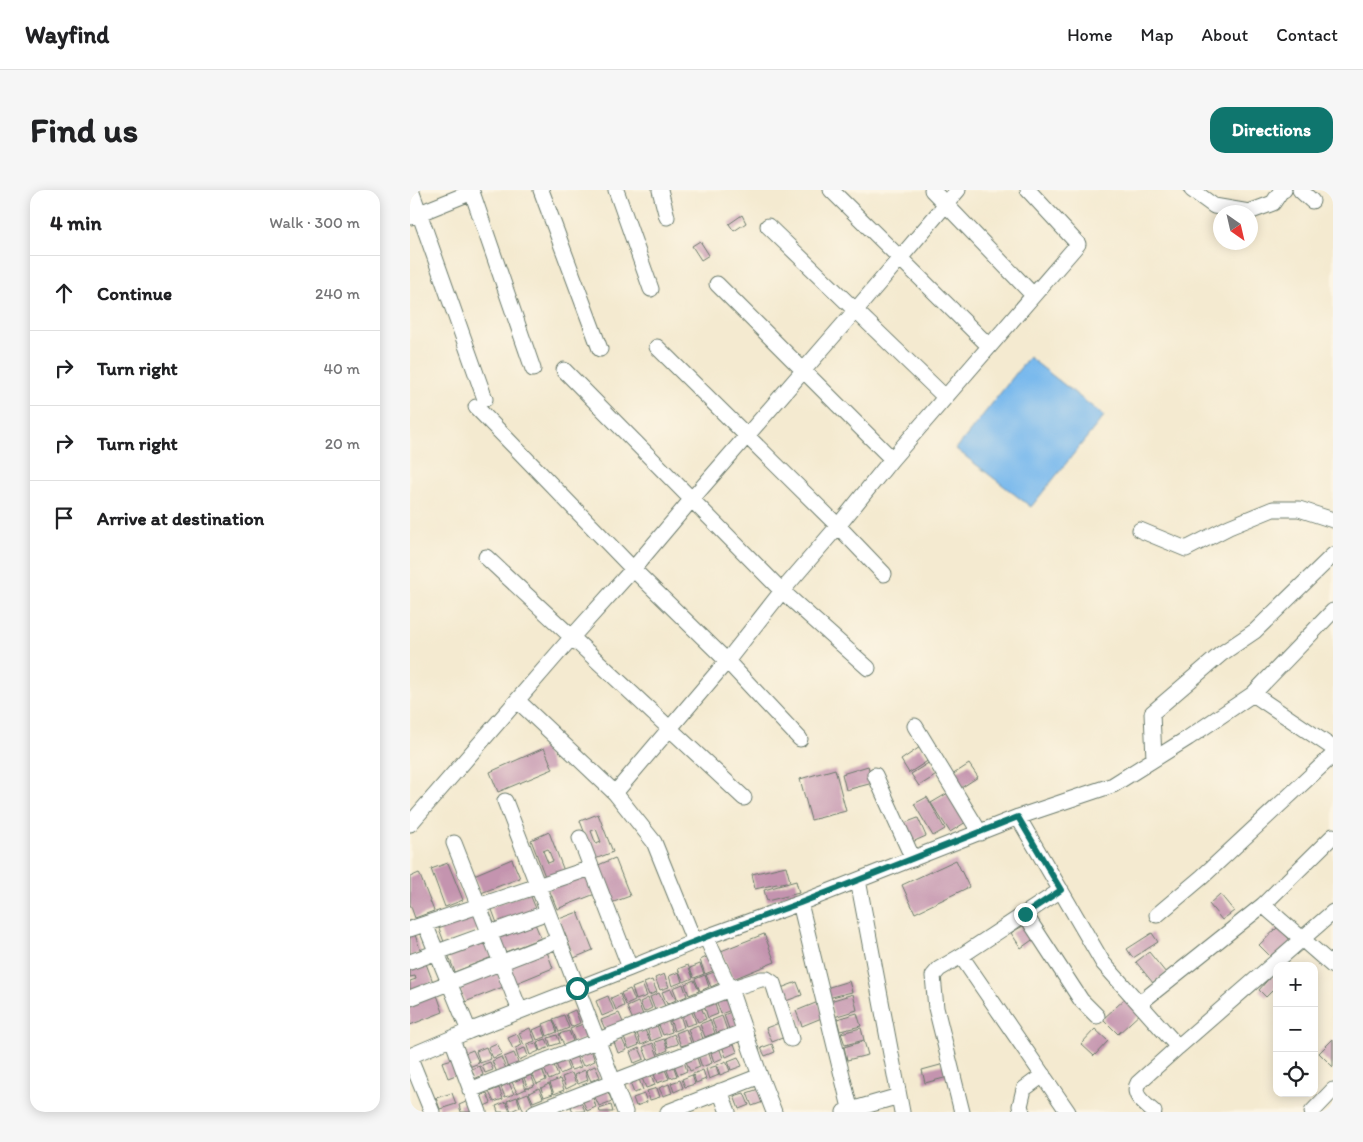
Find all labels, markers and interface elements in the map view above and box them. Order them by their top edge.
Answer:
text: Wayfind [25,20,109,49]
text: Home [1067,24,1113,46]
text: Map [1141,24,1174,46]
text: About [1202,24,1248,46]
text: Contact [1276,24,1338,46]
button: Directions [1210,107,1333,153]
text: Find us [30,109,138,151]
north arrow [1213,205,1258,250]
text: 4 min [50,210,102,235]
text: Walk · 300 m [269,213,360,232]
icon: ahead [50,279,78,307]
text: Continue [97,282,172,305]
text: 240 m [315,284,360,303]
icon: right [50,354,78,382]
text: Turn right [97,357,178,380]
text: 40 m [323,359,360,378]
icon: right [50,429,78,457]
text: Turn right [97,432,178,455]
text: 20 m [325,434,360,453]
icon: arrive [50,504,78,532]
text: Arrive at destination [97,507,264,530]
route end [1014,903,1037,926]
map controls [1273,962,1318,1097]
button: + [1273,962,1318,1007]
route start [566,977,589,1000]
button: − [1273,1007,1318,1052]
button: locate [1273,1052,1318,1097]

